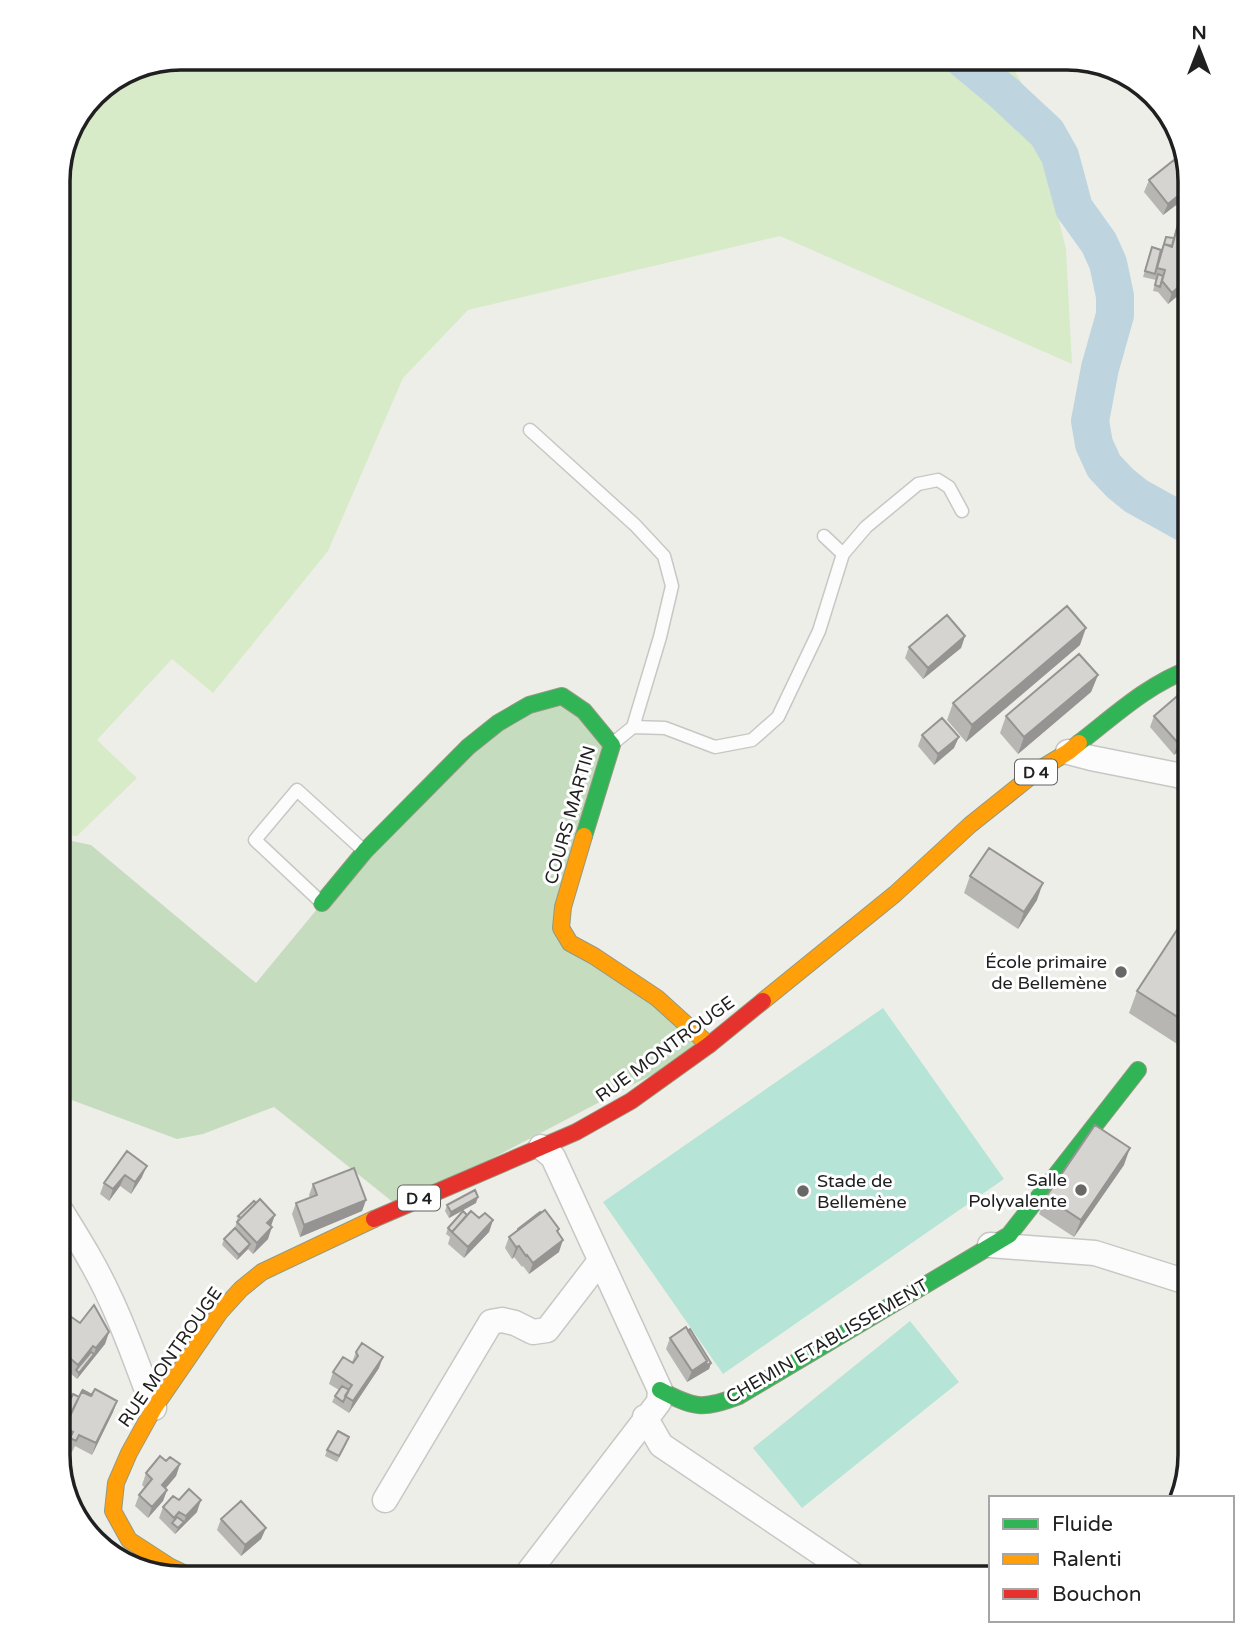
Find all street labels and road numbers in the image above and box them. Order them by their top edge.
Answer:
street label: COURS MARTIN [540,743,600,887]
road number: D 4 [1015,760,1057,785]
street label: RUE MONTROUGE [591,991,739,1107]
road number: D 4 [398,1186,440,1210]
street label: CHEMIN ETABLISSEMENT [722,1274,932,1408]
street label: RUE MONTROUGE [113,1283,227,1431]

